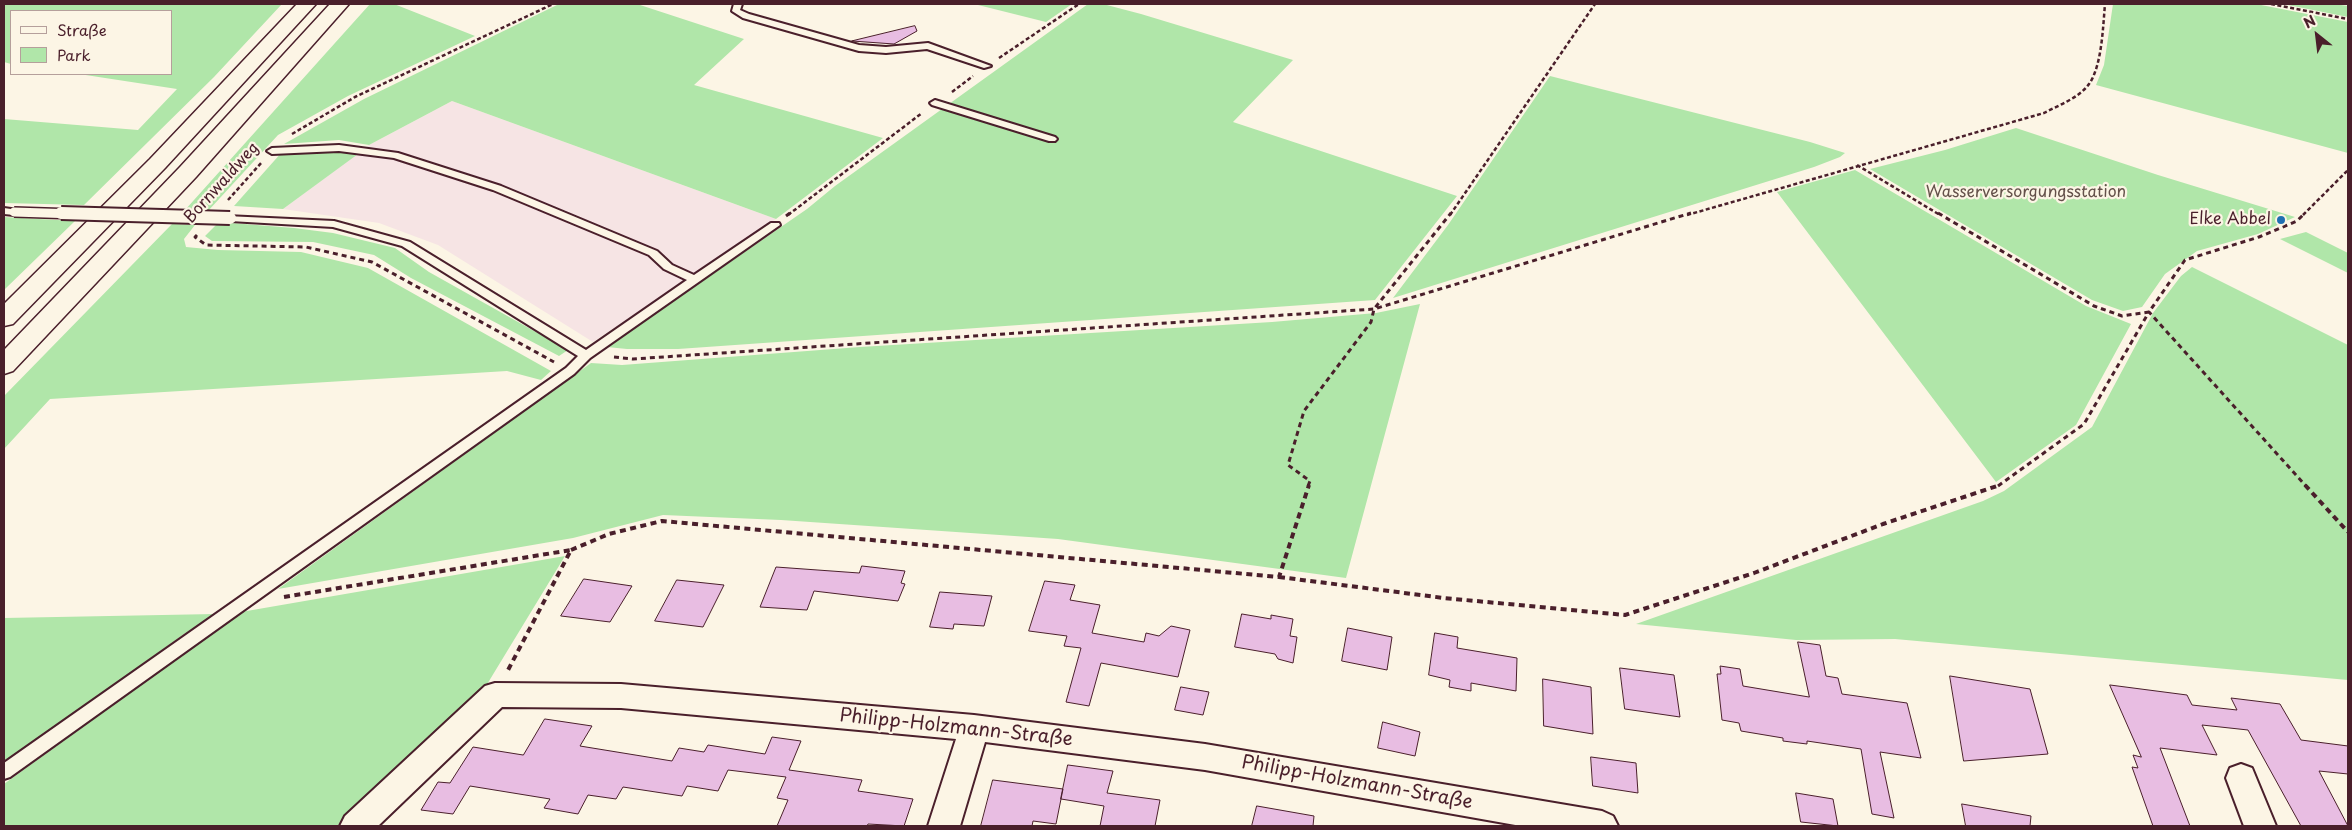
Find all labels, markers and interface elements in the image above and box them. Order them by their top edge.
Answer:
legend [10,10,172,75]
north arrow [2292,10,2342,60]
text: N [2300,10,2319,33]
text: Straße [57,18,107,41]
text: Park [57,43,91,66]
street label: Bornwaldweg [181,139,263,227]
park label: Wasserversorgungsstation [1926,183,2126,203]
place label: Elke Abbel [2190,210,2271,230]
marker: Elke Abbel [2275,214,2287,226]
street label: Philipp-Holzmann-Straße [838,704,1074,752]
street label: Philipp-Holzmann-Straße [1240,751,1474,815]

